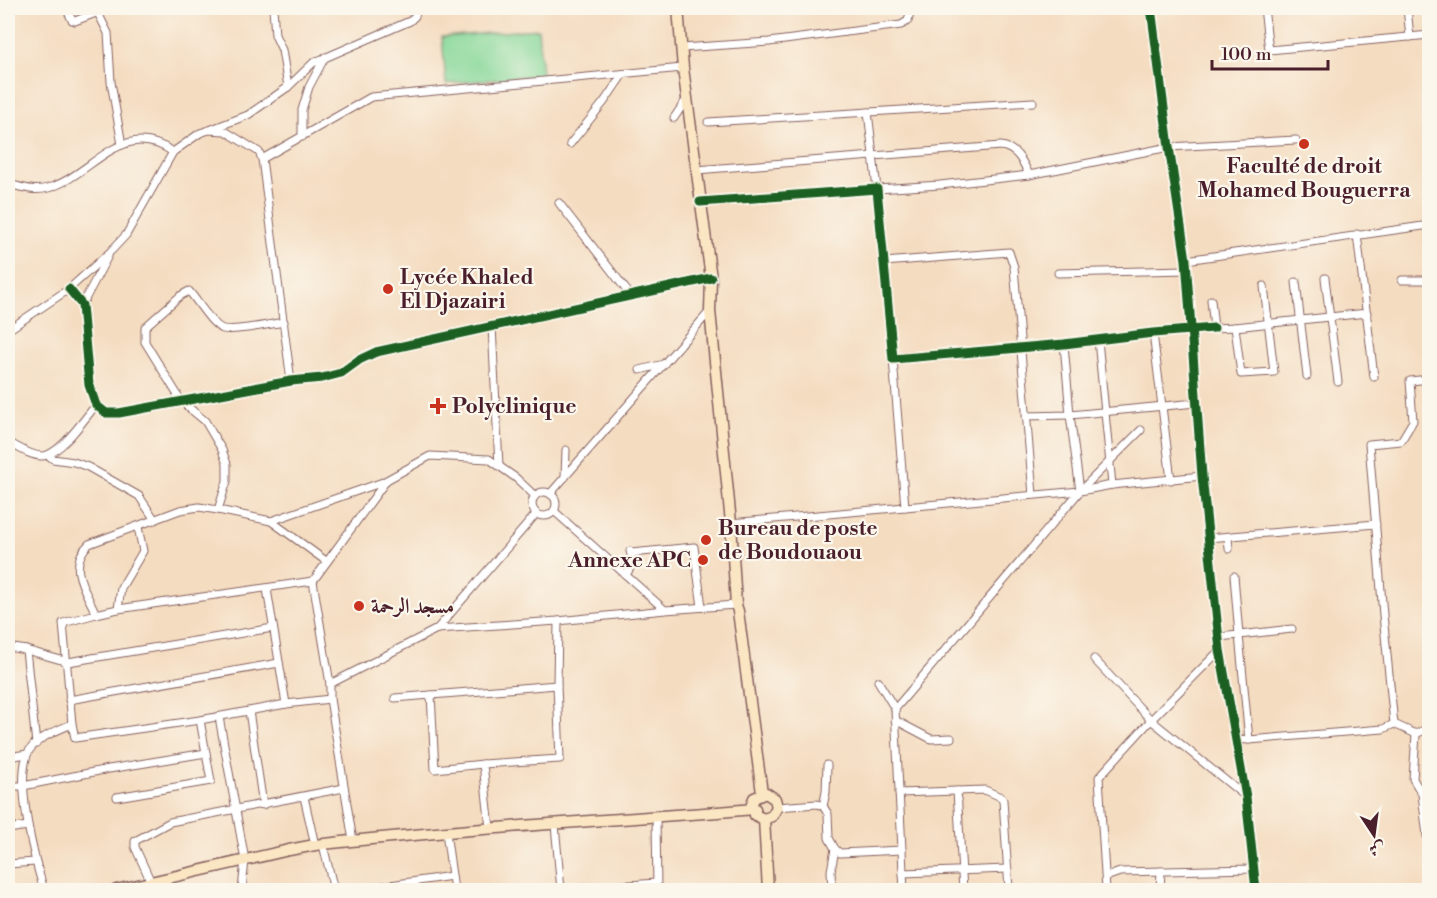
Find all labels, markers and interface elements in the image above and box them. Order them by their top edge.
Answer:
scale bar [1212,33,1328,71]
text: 100 m [1221,43,1272,66]
marker: Faculté de droit Mohamed Bouguerra [1297,137,1311,151]
place label: Faculté de droit Mohamed Bouguerra [1197,154,1411,204]
place label: Lycée Khaled El Djazairi [400,265,534,315]
marker: Lycée Khaled El Djazairi [381,282,395,296]
place label: Polyclinique [452,394,577,420]
marker: Polyclinique [429,397,447,415]
place label: Bureau de poste de Boudouaou [718,516,878,566]
marker: Bureau de poste de Boudouaou [699,533,713,547]
place label: Annexe APC [567,548,691,574]
marker: Annexe APC [696,553,710,567]
place label: مسجد الرحمة [371,594,454,620]
marker: مسجد الرحمة [352,599,366,613]
north arrow [1344,805,1404,865]
text: ش [1367,837,1387,860]

